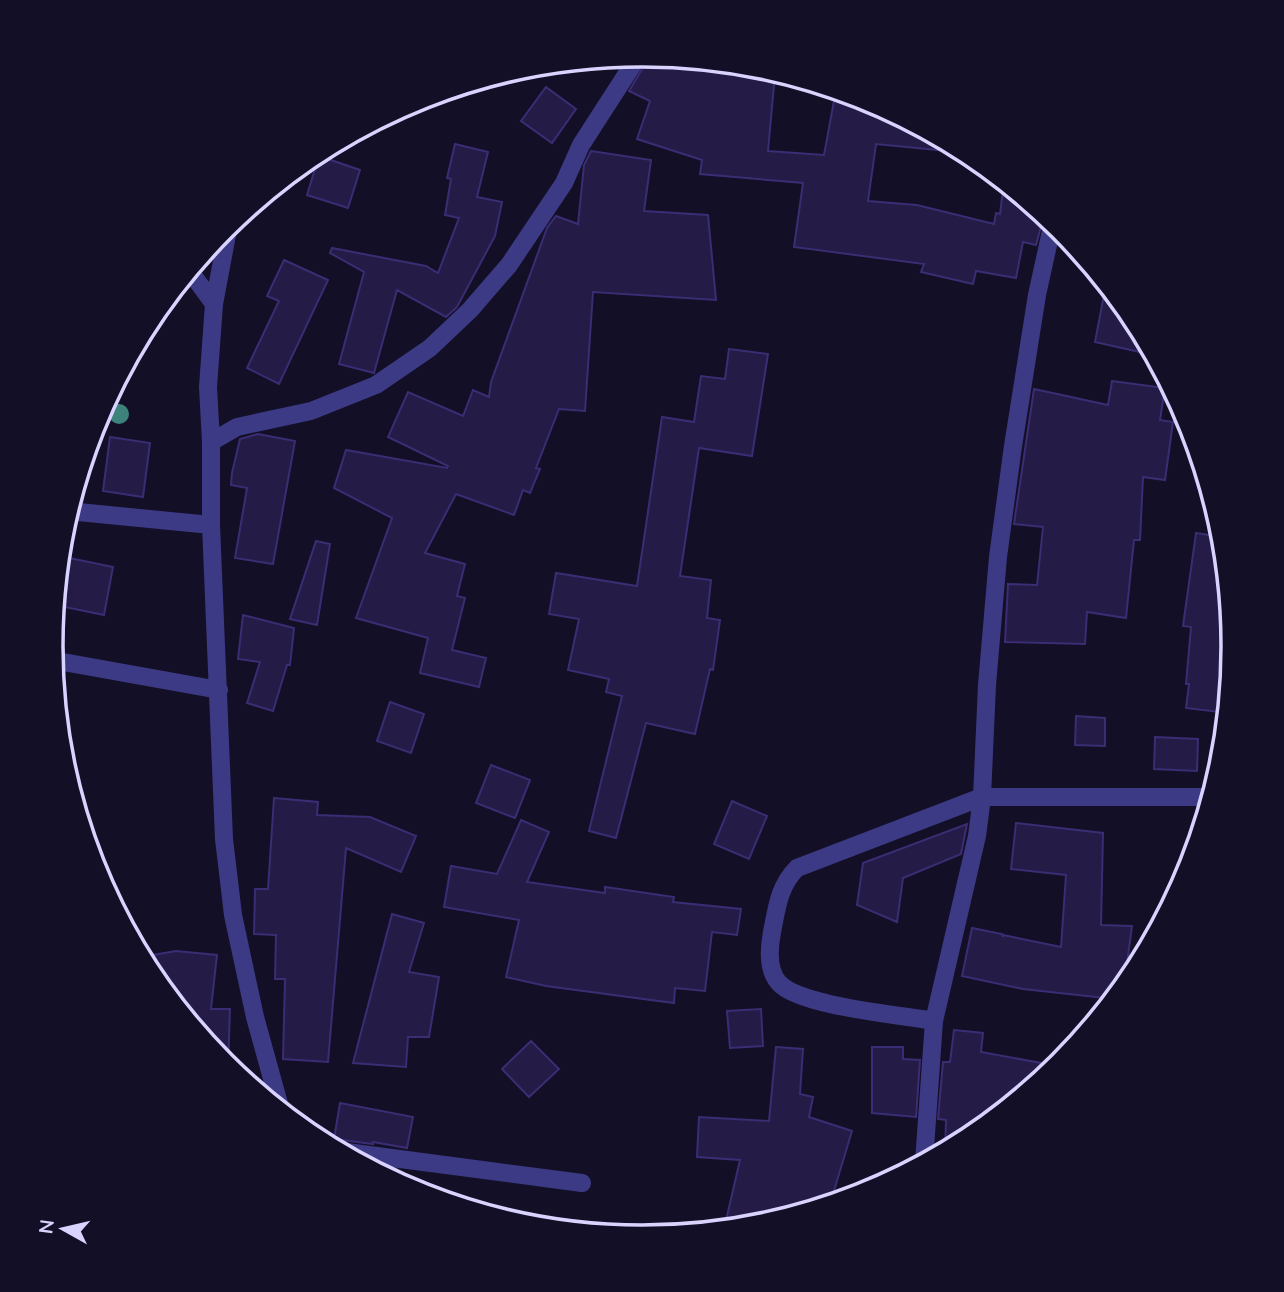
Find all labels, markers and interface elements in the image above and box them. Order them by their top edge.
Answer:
north arrow [28,1194,98,1264]
text: N [33,1218,59,1235]

